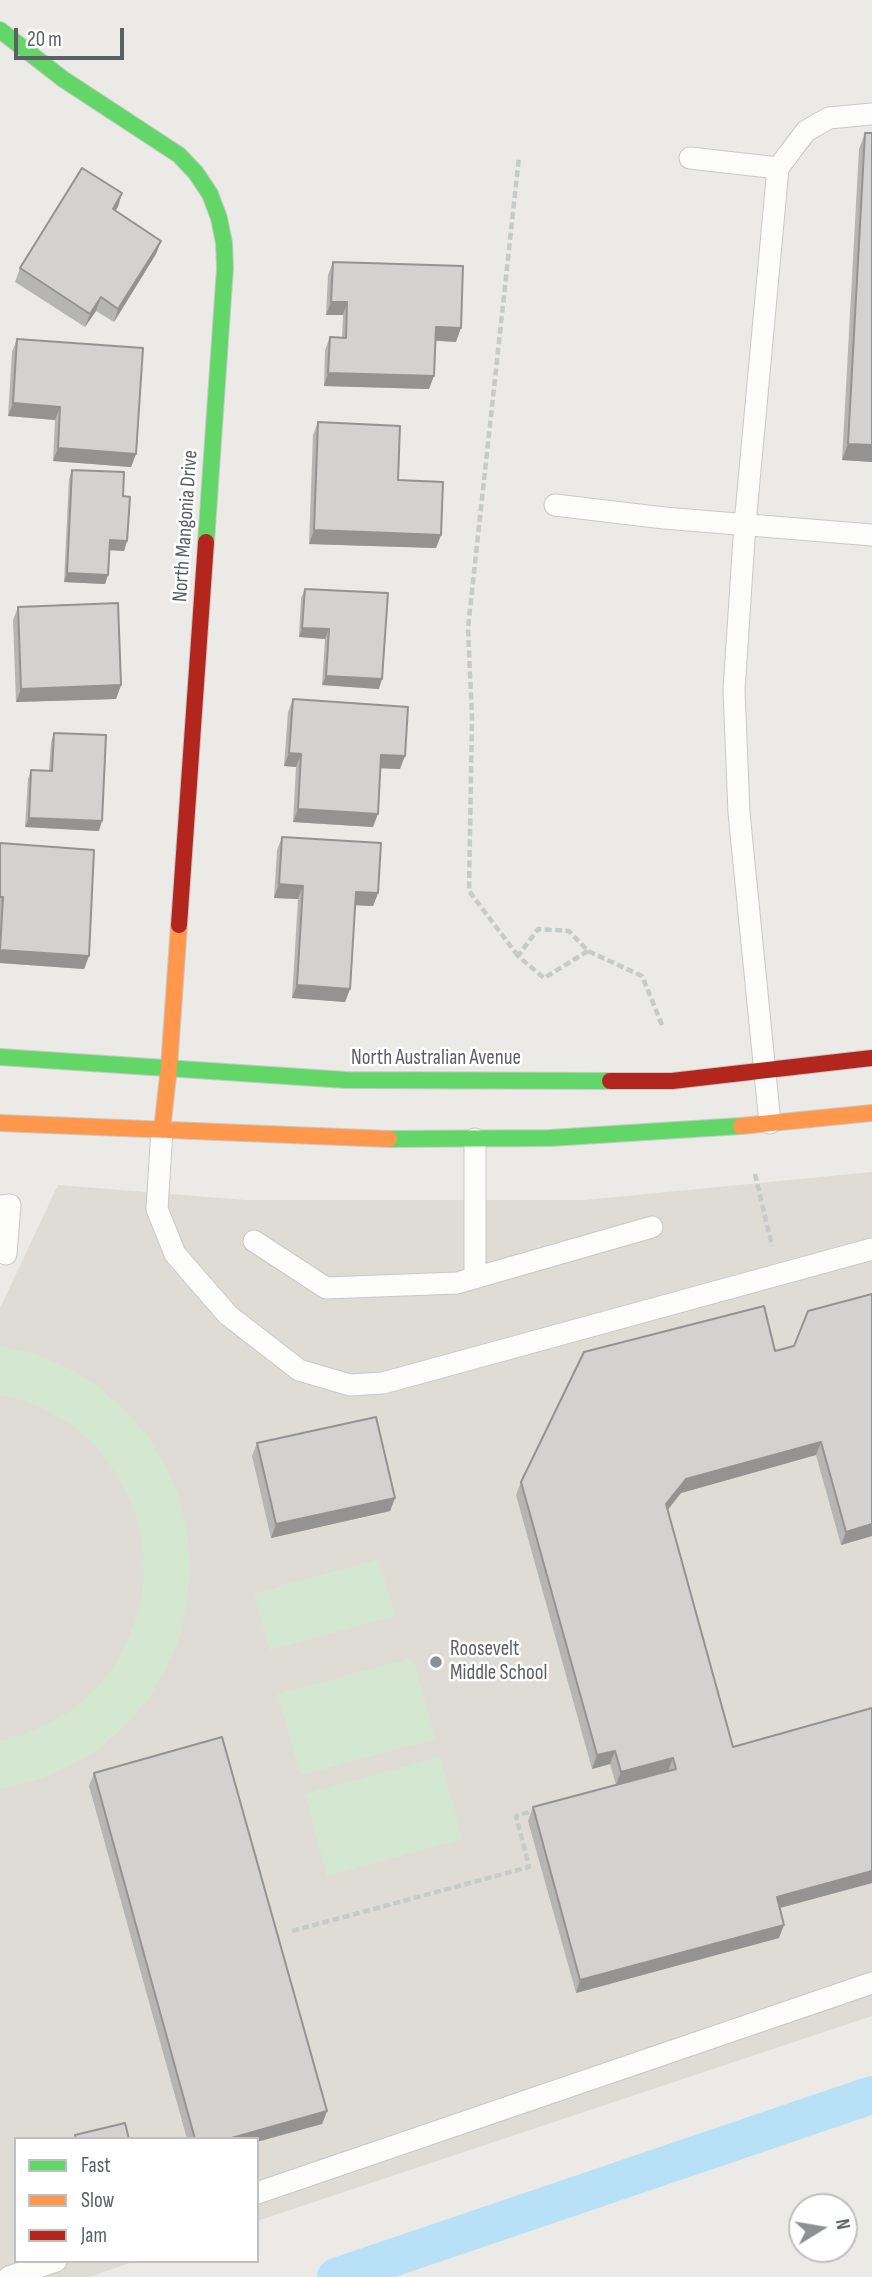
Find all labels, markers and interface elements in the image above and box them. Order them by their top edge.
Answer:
scale bar [18,14,128,58]
text: 20 m [27,27,62,52]
street label: North Mangonia Drive [168,449,204,603]
street label: North Australian Avenue [351,1046,521,1072]
place label: Roosevelt Middle School [450,1637,547,1687]
marker: Roosevelt Middle School [428,1654,444,1670]
legend [14,2137,259,2263]
text: Fast [81,2153,111,2178]
text: Slow [81,2188,114,2213]
north arrow [788,2193,858,2263]
text: N [830,2217,854,2231]
text: Jam [81,2223,107,2248]

